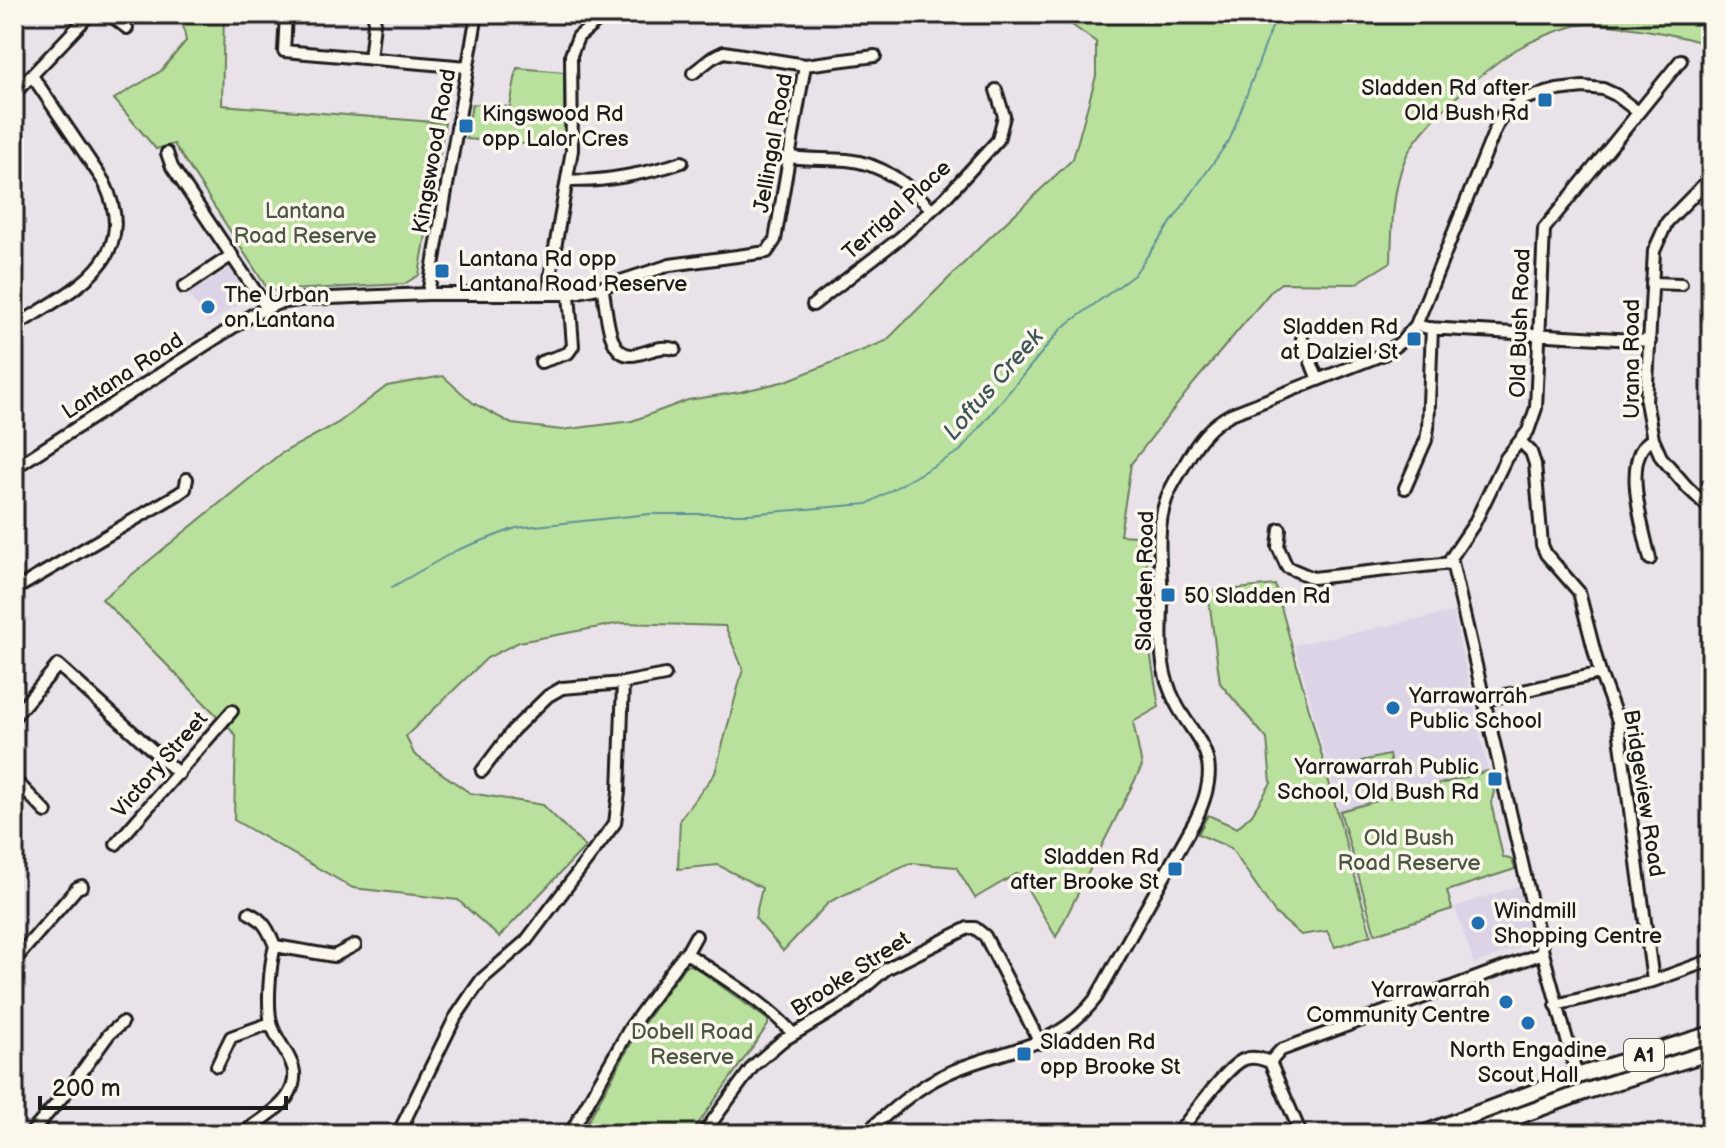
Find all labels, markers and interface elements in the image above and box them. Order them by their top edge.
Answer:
street label: Kingswood Road [407,67,462,236]
street label: Jellingal Road [748,72,799,215]
place label: Sladden Rd after Old Bush Rd [1361,75,1530,127]
marker: Sladden Rd after Old Bush Rd [1536,91,1554,109]
place label: Kingswood Rd opp Lalor Cres [482,101,629,153]
marker: Kingswood Rd opp Lalor Cres [457,117,475,135]
street label: Terrigal Place [837,154,957,266]
park label: Lantana Road Reserve [233,198,377,250]
place label: Lantana Rd opp Lantana Road Reserve [458,246,687,298]
street label: Old Bush Road [1504,248,1537,398]
marker: Lantana Rd opp Lantana Road Reserve [433,262,451,280]
place label: The Urban on Lantana [224,282,335,334]
marker: The Urban on Lantana [199,298,217,316]
street label: Urana Road [1619,299,1646,419]
place label: Sladden Rd at Dalziel St [1281,314,1398,366]
water label: Loftus Creek [937,322,1050,446]
street label: Lantana Road [57,327,189,426]
marker: Sladden Rd at Dalziel St [1405,330,1423,348]
street label: Sladden Road [1131,511,1160,651]
place label: 50 Sladden Rd [1184,583,1330,610]
marker: 50 Sladden Rd [1159,586,1177,604]
place label: Yarrawarrah Public School [1408,683,1542,735]
marker: Yarrawarrah Public School [1384,699,1402,717]
street label: Victory Street [106,706,214,824]
street label: Bridgeview Road [1617,708,1670,879]
place label: Yarrawarrah Public School, Old Bush Rd [1277,754,1479,806]
marker: Yarrawarrah Public School, Old Bush Rd [1486,770,1504,788]
park label: Old Bush Road Reserve [1337,825,1481,877]
place label: Sladden Rd after Brooke St [1010,844,1159,896]
marker: Sladden Rd after Brooke St [1166,860,1184,878]
place label: Windmill Shopping Centre [1494,898,1662,950]
marker: Windmill Shopping Centre [1469,914,1487,932]
street label: Brooke Street [786,926,916,1023]
place label: Yarrawarrah Community Centre [1306,977,1490,1029]
marker: Yarrawarrah Community Centre [1497,993,1515,1011]
marker: North Engadine Scout Hall [1519,1014,1537,1032]
park label: Dobell Road Reserve [631,1019,753,1071]
place label: Sladden Rd opp Brooke St [1040,1029,1181,1081]
place label: North Engadine Scout Hall [1449,1037,1607,1089]
road number: A1 [1624,1039,1664,1071]
marker: Sladden Rd opp Brooke St [1015,1045,1033,1063]
scale bar [40,1060,286,1110]
text: 200 m [52,1074,121,1103]

